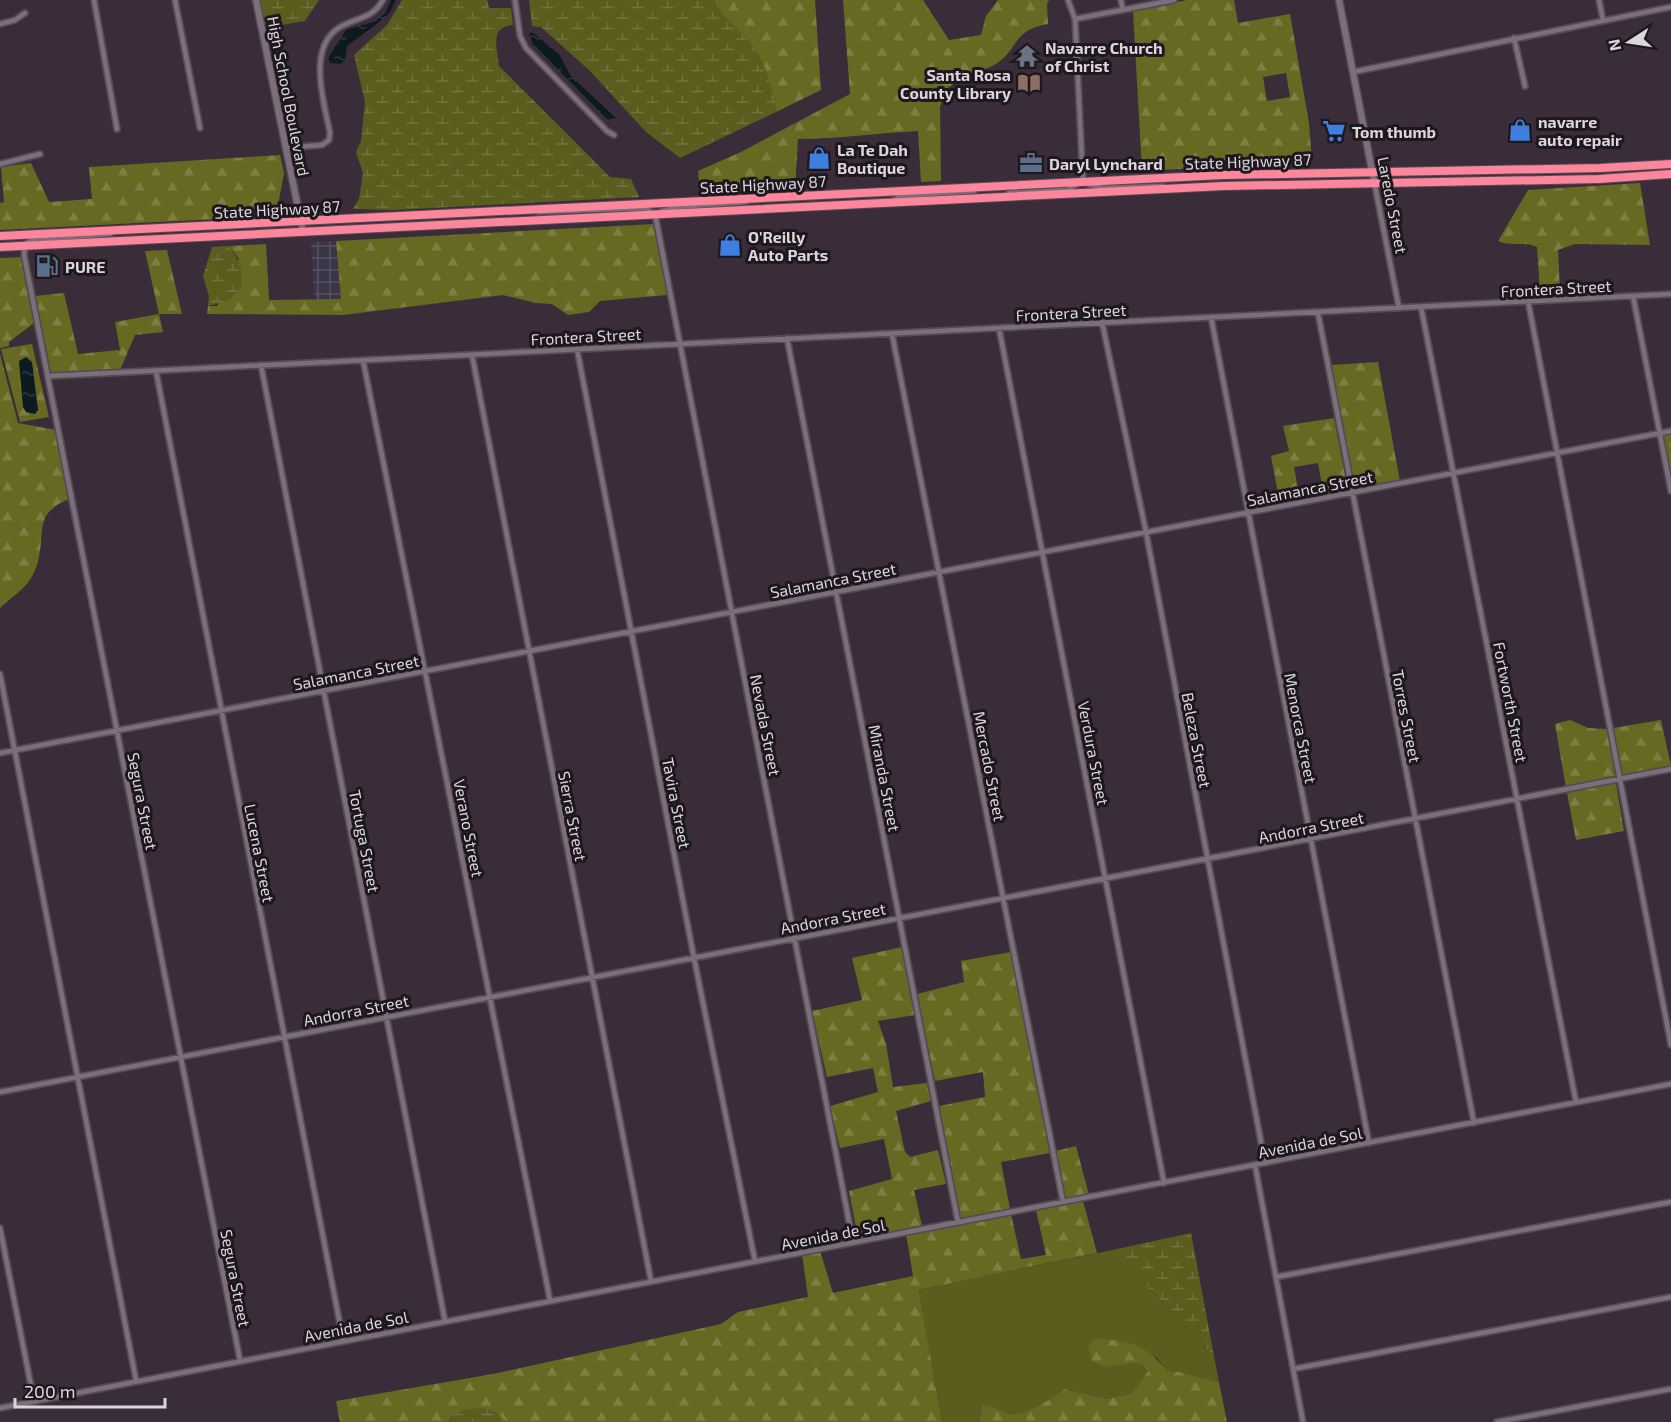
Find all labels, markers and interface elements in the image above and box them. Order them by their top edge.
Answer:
north arrow [1599,12,1659,72]
street label: High School Boulevard [264,14,314,178]
place label: Navarre Church of Christ [1045,38,1163,75]
text: N [1603,38,1624,53]
temple icon: Navarre Church of Christ [1014,43,1040,69]
place label: Santa Rosa County Library [900,65,1011,103]
library icon: Santa Rosa County Library [1016,70,1042,96]
place label: navarre auto repair [1538,112,1622,149]
shop icon: navarre auto repair [1507,117,1533,143]
supermarket icon: Tom thumb [1321,118,1347,144]
place label: Tom thumb [1352,122,1436,141]
place label: La Te Dah Boutique [837,140,908,177]
shop icon: La Te Dah Boutique [806,145,832,171]
street label: State Highway 87 [1185,149,1311,173]
office icon: Daryl Lynchard [1018,150,1044,176]
place label: Daryl Lynchard [1049,154,1163,174]
street label: Laredo Street [1374,155,1412,255]
street label: State Highway 87 [699,171,827,197]
street label: State Highway 87 [213,196,341,222]
place label: O'Reilly Auto Parts [748,227,828,264]
shop icon: O'Reilly Auto Parts [717,232,743,258]
fuel station icon: PURE [34,253,60,279]
place label: PURE [65,257,105,276]
street label: Frontera Street [1500,276,1612,300]
street label: Frontera Street [1015,300,1127,324]
street label: Frontera Street [530,324,642,348]
street label: Salamanca Street [1245,466,1375,510]
street label: Salamanca Street [768,558,898,602]
street label: Fortworth Street [1490,640,1532,764]
street label: Salamanca Street [291,650,421,694]
street label: Torres Street [1389,668,1425,764]
street label: Menorca Street [1281,671,1321,785]
street label: Nevada Street [747,673,785,777]
street label: Beleza Street [1178,691,1216,789]
street label: Verdura Street [1075,699,1113,807]
street label: Mercado Street [970,709,1010,823]
street label: Miranda Street [865,723,905,833]
street label: Segura Street [124,751,162,851]
street label: Tavira Street [659,756,695,850]
street label: Sierra Street [555,769,591,863]
street label: Verano Street [450,777,488,879]
street label: Tortuga Street [346,788,384,894]
street label: Lucena Street [241,802,279,904]
street label: Andorra Street [1257,807,1365,847]
street label: Andorra Street [779,898,887,938]
street label: Andorra Street [302,990,410,1030]
street label: Avenida de Sol [1256,1123,1364,1161]
street label: Avenida de Sol [779,1215,887,1253]
street label: Segura Street [217,1228,255,1328]
street label: Avenida de Sol [302,1307,410,1345]
scale bar [15,1371,165,1409]
text: 200 m [24,1380,76,1402]

